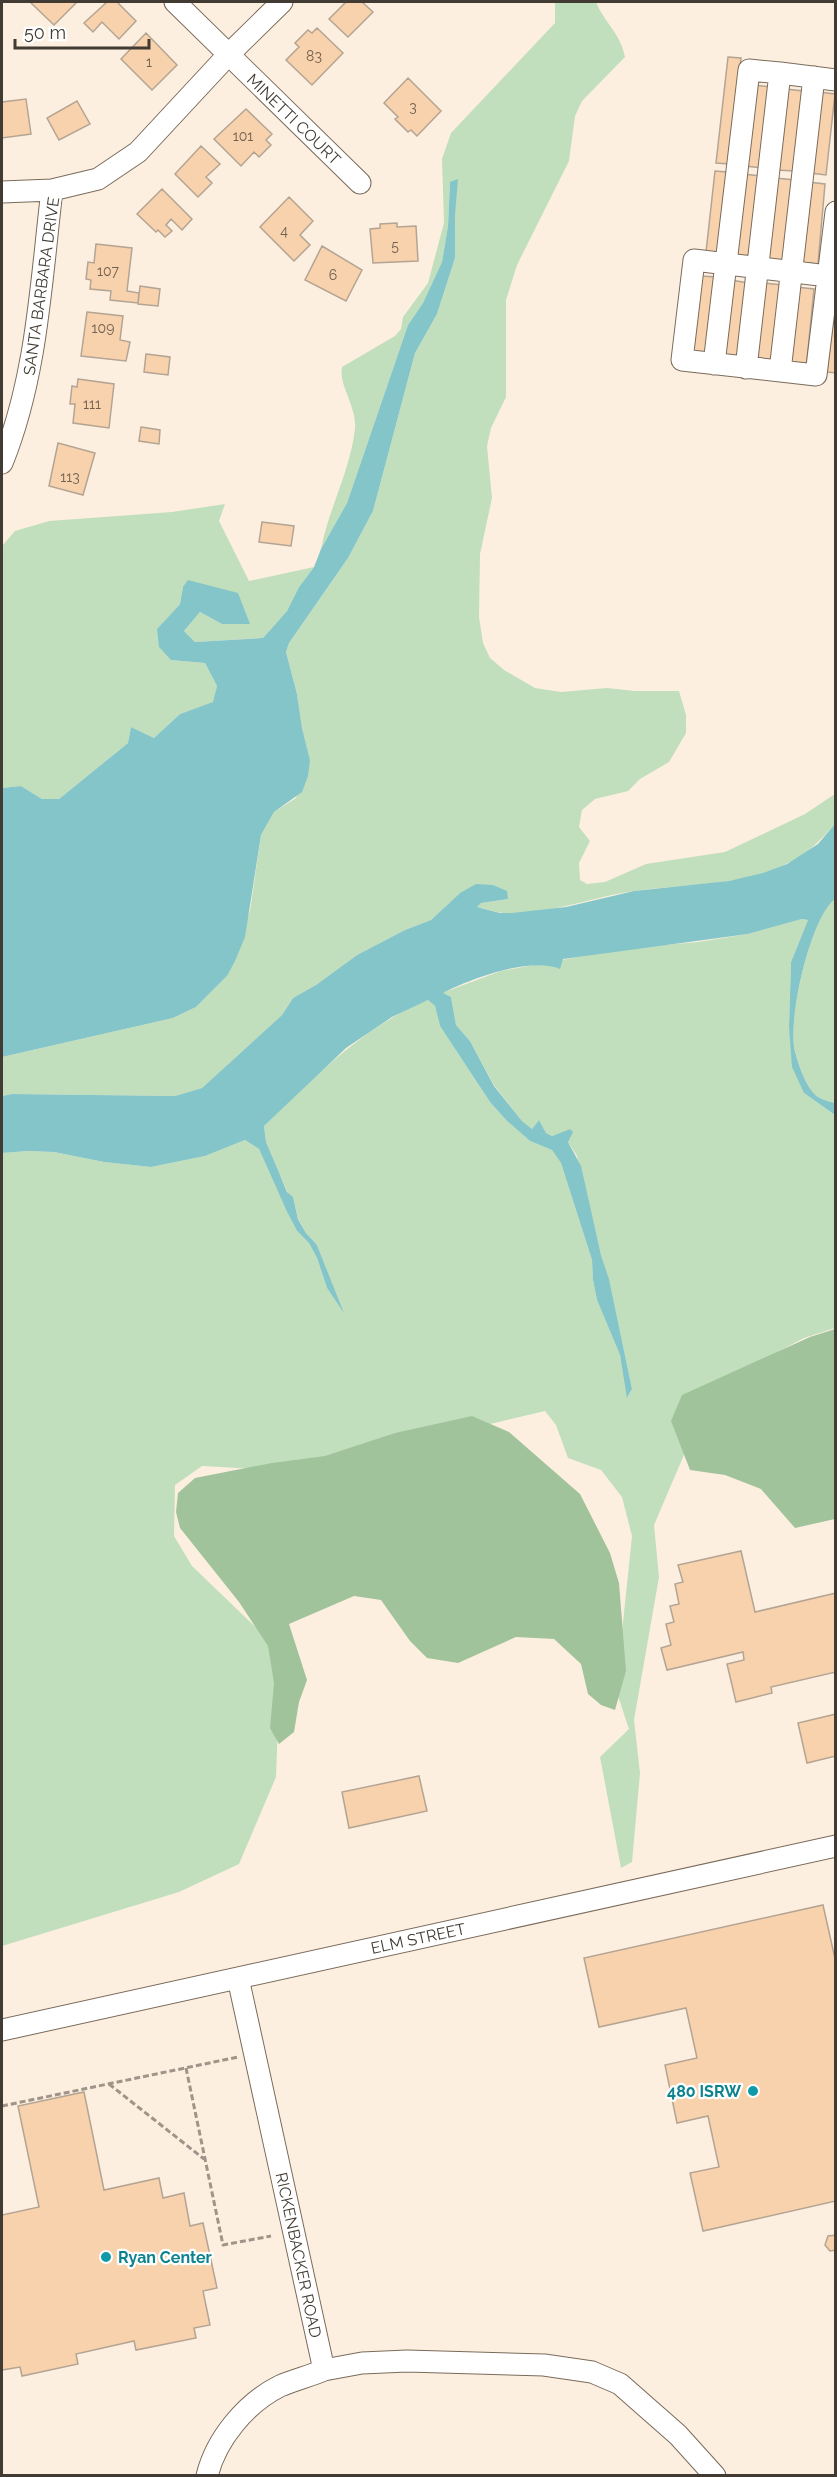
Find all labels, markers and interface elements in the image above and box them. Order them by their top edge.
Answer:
scale bar [15,12,148,50]
text: 50 m [24,22,66,43]
house number: 83 [306,48,322,64]
house number: 1 [146,54,152,70]
street label: MINETTI COURT [243,70,345,169]
house number: 3 [409,99,417,115]
house number: 101 [233,128,253,144]
street label: SANTA BARBARA DRIVE [20,195,63,376]
house number: 4 [280,223,288,239]
house number: 5 [391,238,399,254]
house number: 107 [97,263,119,279]
house number: 6 [329,267,337,283]
house number: 109 [92,320,114,336]
house number: 111 [83,396,101,412]
house number: 113 [60,469,80,485]
street label: ELM STREET [369,1919,467,1958]
place label: 480 ISRW [667,2082,741,2101]
marker: 480 ISRW [746,2084,760,2098]
street label: RICKENBACKER ROAD [272,2171,325,2339]
place label: Ryan Center [118,2248,212,2267]
marker: Ryan Center [99,2250,113,2264]

